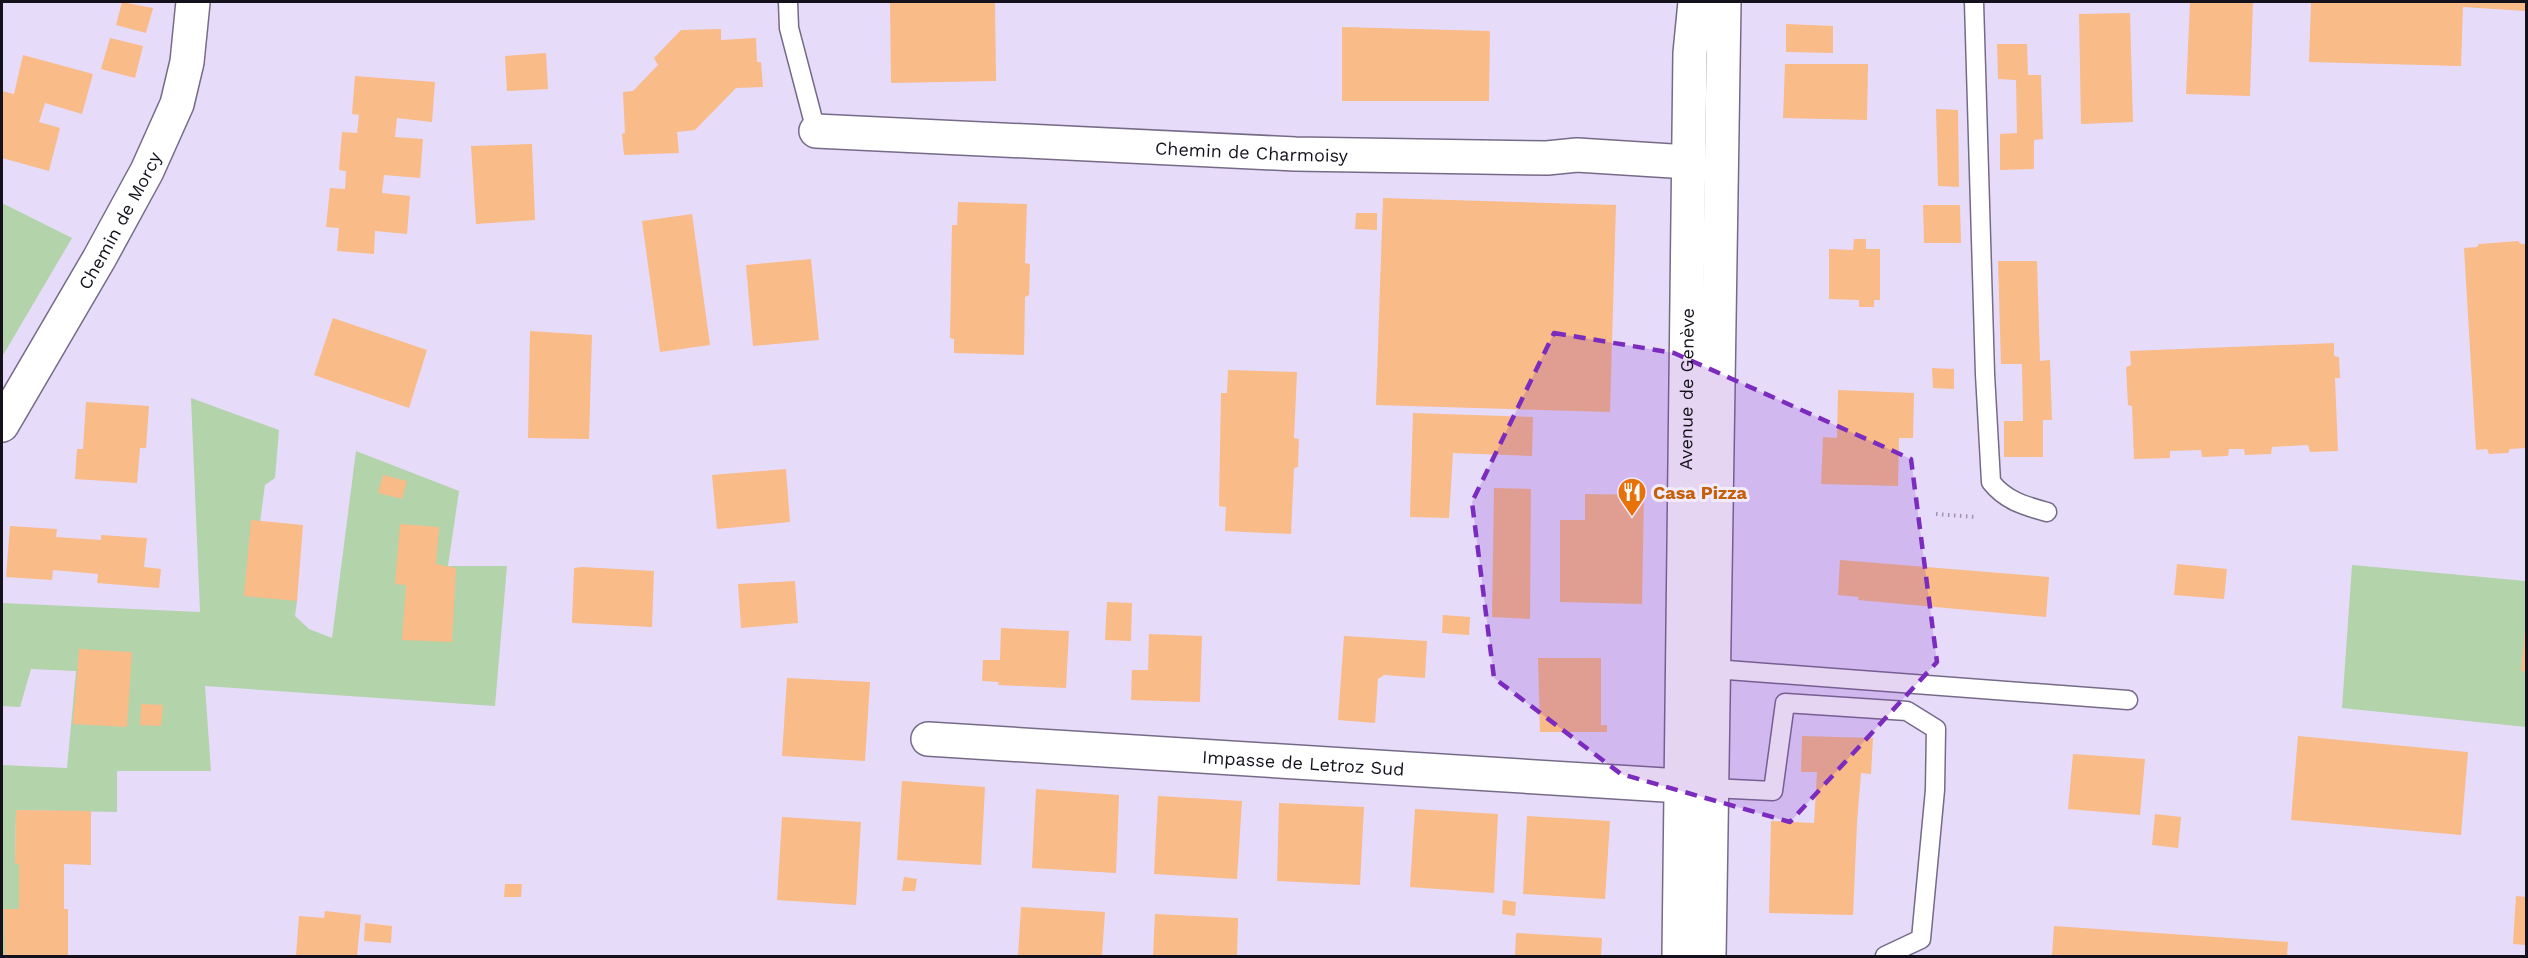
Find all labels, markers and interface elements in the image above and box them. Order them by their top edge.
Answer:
street label: Chemin de Charmoisy [1155,137,1349,165]
street label: Chemin de Morcy [73,148,165,293]
street label: Avenue de Genève [1674,308,1697,470]
restaurant icon: Casa Pizza [1616,476,1648,518]
place label: Casa Pizza [1653,482,1748,503]
street label: Impasse de Letroz Sud [1201,746,1405,779]

